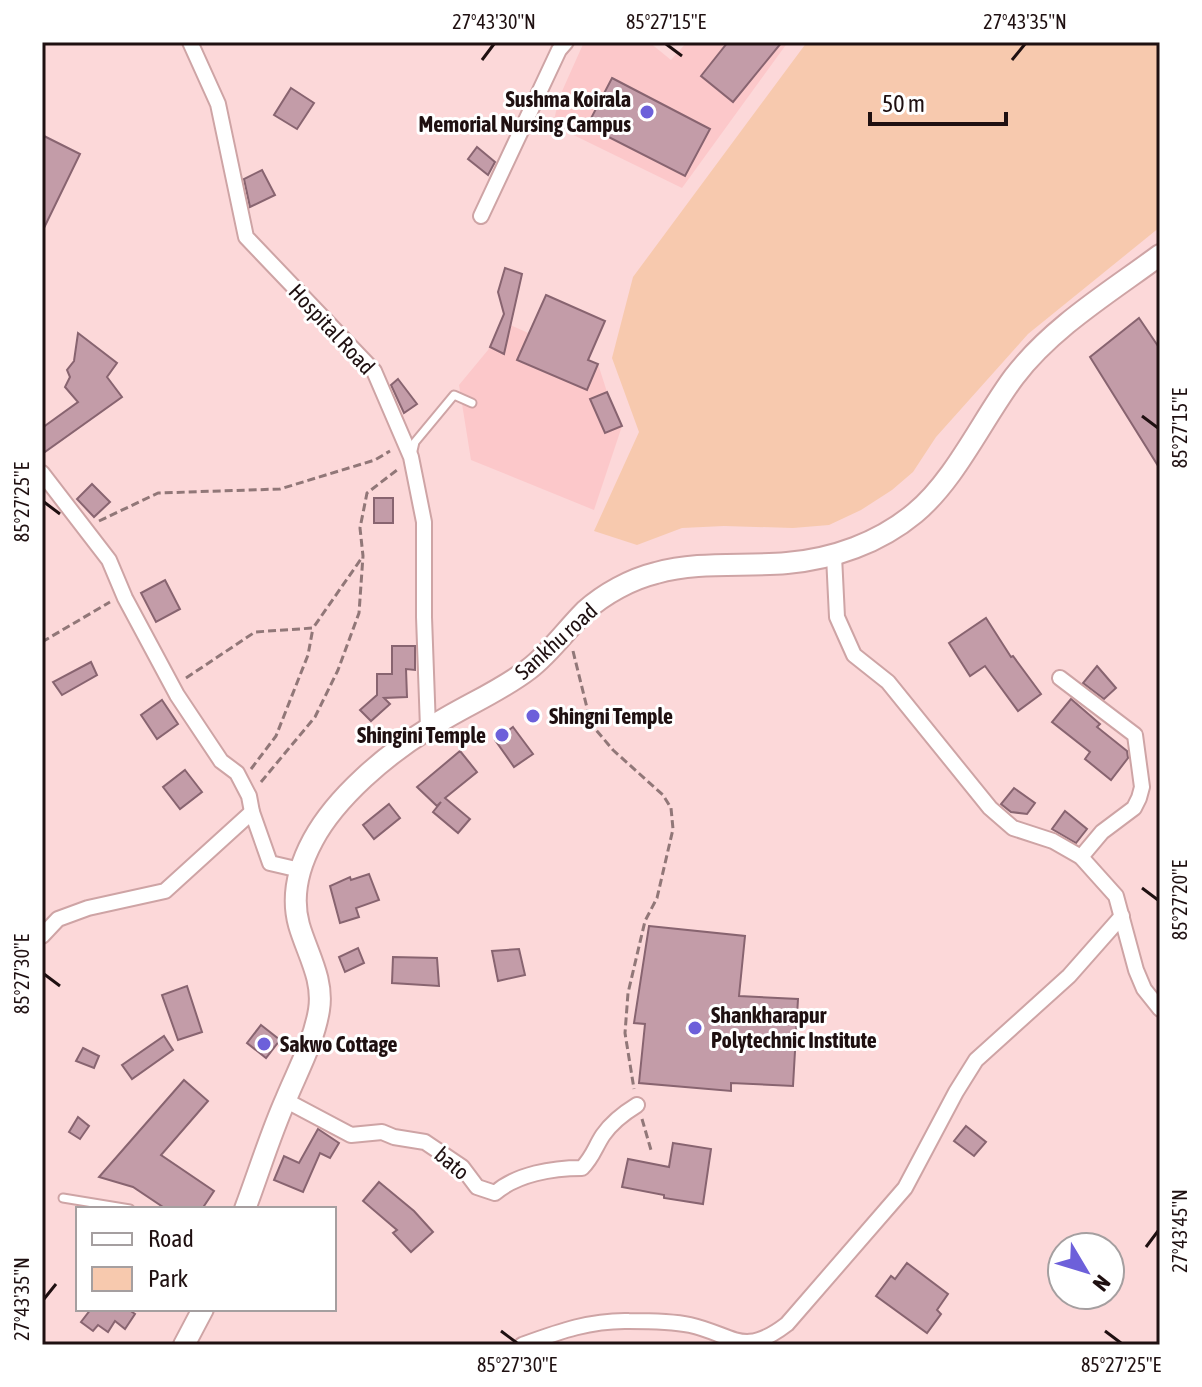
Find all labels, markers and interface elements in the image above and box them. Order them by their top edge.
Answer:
text: 27°43'30"N [452,10,536,33]
text: 85°27'15"E [626,10,707,33]
text: 27°43'35"N [983,10,1067,33]
scale bar [870,76,1006,126]
place label: Sushma Koirala Memorial Nursing Campus [419,86,631,137]
text: 50 m [882,90,925,117]
marker: Sushma Koirala Memorial Nursing Campus [638,103,656,121]
street label: Hospital Road [284,279,380,379]
text: 85°27'15"E [1168,387,1191,468]
text: 85°27'25"E [10,461,33,542]
street label: Sankhu road [510,597,602,685]
place label: Shingni Temple [549,703,673,729]
marker: Shingni Temple [524,707,542,725]
place label: Shingini Temple [357,722,486,748]
marker: Shingini Temple [493,726,511,744]
text: 85°27'20"E [1168,859,1191,940]
text: 85°27'30"E [10,933,33,1014]
place label: Shankharapur Polytechnic Institute [711,1002,877,1053]
marker: Shankharapur Polytechnic Institute [686,1019,704,1037]
place label: Sakwo Cottage [280,1031,398,1057]
marker: Sakwo Cottage [255,1035,273,1053]
street label: bato [429,1141,475,1185]
text: 27°43'45"N [1168,1189,1191,1273]
legend [76,1207,336,1311]
text: Road [148,1225,194,1252]
north arrow [1046,1231,1126,1311]
text: 27°43'35"N [10,1257,33,1341]
text: Park [148,1265,189,1292]
text: N [1088,1270,1116,1296]
text: 85°27'30"E [477,1353,558,1376]
text: 85°27'25"E [1081,1353,1162,1376]

